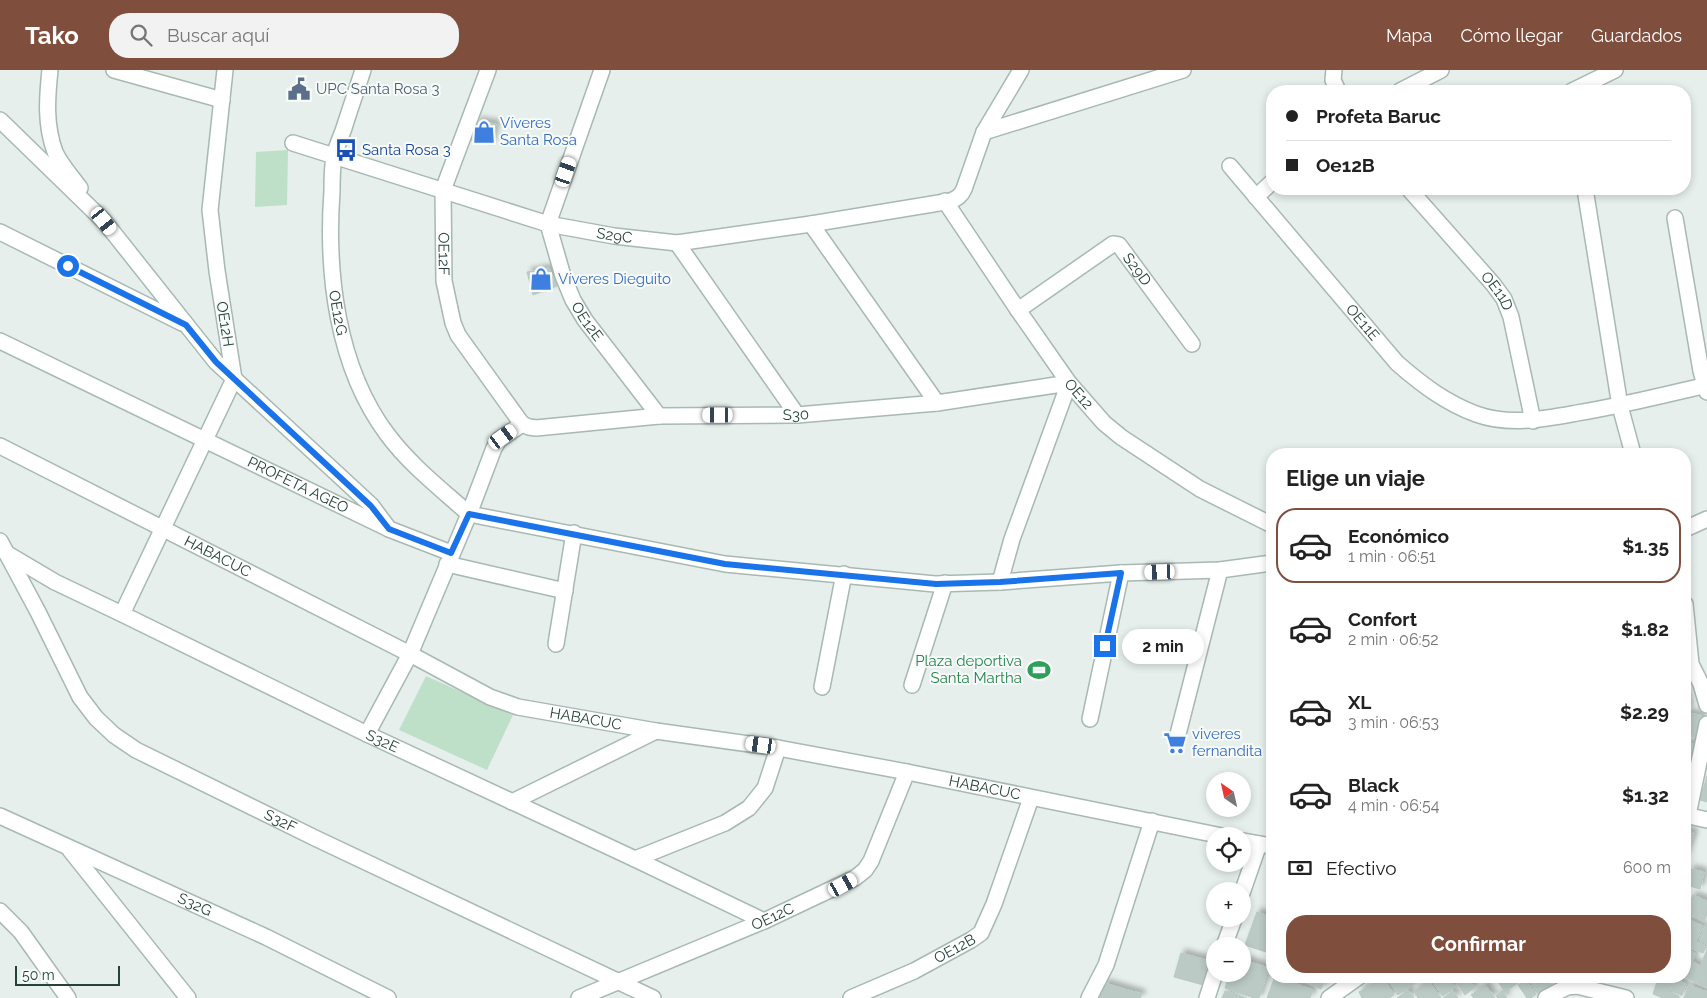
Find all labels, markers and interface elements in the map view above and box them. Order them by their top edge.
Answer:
search box [109,13,459,58]
text: Tako [25,21,79,50]
icon: search [127,21,155,49]
text: Buscar aquí [167,24,269,46]
text: Mapa [1386,25,1432,46]
text: Cómo llegar [1460,25,1563,46]
text: Guardados [1591,25,1682,46]
public building icon: UPC Santa Rosa 3 [286,76,312,102]
place label: UPC Santa Rosa 3 [316,80,439,98]
text: Profeta Baruc [1316,105,1441,127]
place label: Víveres Santa Rosa [500,114,577,149]
shop icon: Víveres Santa Rosa [471,119,497,145]
bus stop icon: Santa Rosa 3 [333,137,359,163]
place label: Santa Rosa 3 [362,141,451,159]
text: Oe12B [1316,154,1375,176]
car [554,155,577,189]
car [88,205,119,237]
street label: S29C [595,224,633,247]
street label: OE12F [434,232,453,276]
street label: S29D [1119,249,1155,290]
route start [57,255,79,277]
shop icon: Víveres Dieguito [528,266,554,292]
street label: OE11D [1477,268,1517,313]
place label: Víveres Dieguito [558,270,671,288]
street label: OE12G [325,289,351,337]
street label: OE12E [567,299,607,345]
street label: OE12H [213,300,237,348]
street label: OE11E [1342,300,1383,344]
street label: OE12 [1061,375,1097,413]
street label: S30 [783,405,810,424]
car [703,408,733,423]
car [486,422,519,452]
street label: PROFETA AGEO [244,453,352,517]
text: Elige un viaje [1286,465,1425,491]
icon: car [1288,523,1333,568]
text: Económico [1348,525,1449,547]
street label: HABACUC [181,532,254,581]
text: $1.35 [1622,535,1669,557]
text: 1 min · 06:51 [1348,547,1436,566]
car [1144,564,1175,580]
icon: car [1288,606,1333,651]
text: Confort [1348,608,1417,630]
text: $1.82 [1621,618,1669,640]
callout: 2 min [1122,628,1205,664]
text: 2 min · 06:52 [1348,630,1439,649]
route end [1094,635,1116,657]
text: 2 min [1142,637,1184,656]
place label: Plaza deportiva Santa Martha [915,652,1022,687]
sports icon: Plaza deportiva Santa Martha [1026,657,1052,683]
icon: car [1288,689,1333,734]
text: XL [1348,691,1371,713]
text: $2.29 [1620,701,1669,723]
street label: HABACUC [548,704,623,734]
text: 3 min · 06:53 [1348,713,1439,732]
place label: viveres fernandita [1192,725,1262,760]
street label: S32E [363,726,402,757]
supermarket icon: viveres fernandita [1162,730,1188,756]
car [745,735,776,755]
street label: HABACUC [947,772,1022,804]
north arrow [1206,772,1251,818]
map controls [1206,772,1251,982]
icon: car [1288,772,1333,817]
text: Black [1348,774,1399,796]
text: $1.32 [1622,784,1669,806]
text: 4 min · 06:54 [1348,796,1439,815]
street label: S32F [261,805,300,837]
button: locate [1206,827,1251,872]
icon: cash [1286,854,1314,882]
text: Efectivo [1326,857,1397,879]
text: 600 m [1623,858,1671,877]
car [826,871,859,899]
button: + [1206,882,1251,927]
street label: S32G [175,889,215,920]
street label: OE12C [749,899,797,934]
button: Confirmar [1286,915,1671,973]
street label: OE12B [931,930,979,967]
button: − [1206,937,1251,982]
scale bar [15,963,120,986]
text: 50 m [22,967,55,983]

